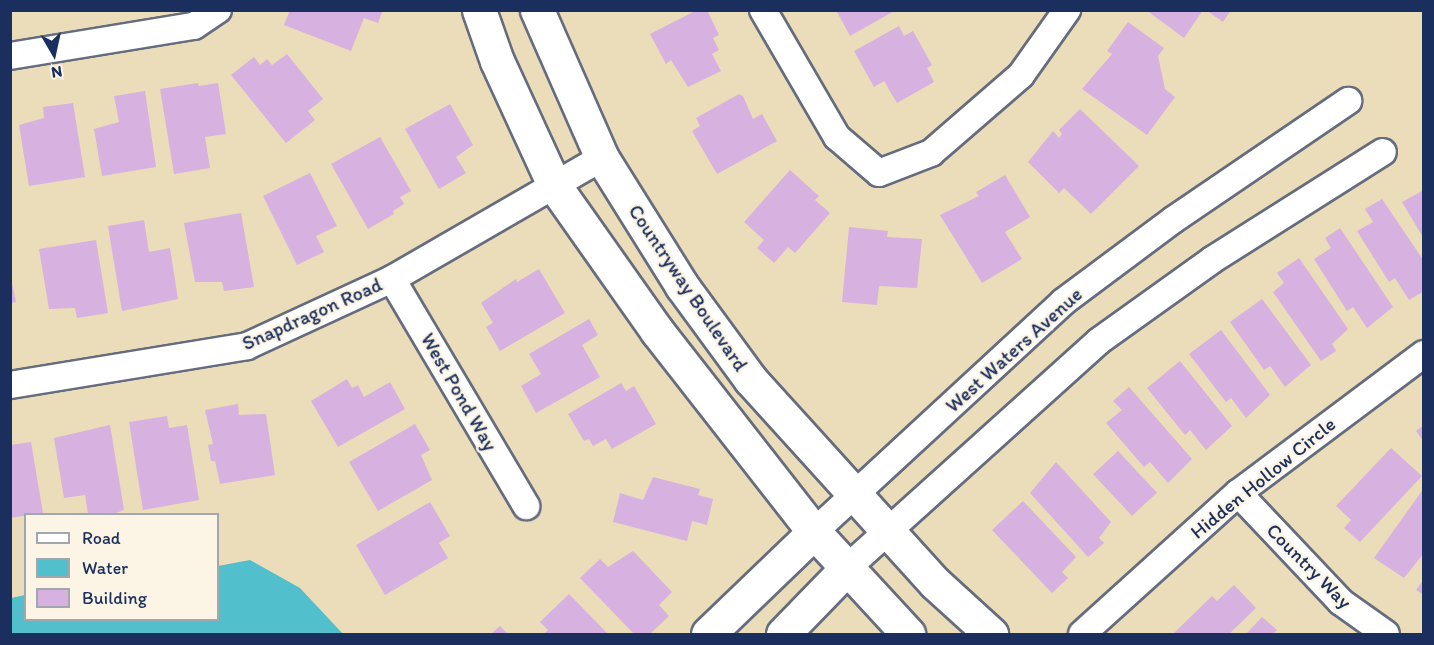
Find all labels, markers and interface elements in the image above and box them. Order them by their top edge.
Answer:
north arrow [24,24,84,84]
text: N [50,62,64,83]
street label: Countryway Boulevard [623,200,753,376]
street label: Snapdragon Road [238,272,386,356]
street label: West Waters Avenue [941,283,1087,417]
street label: West Pond Way [416,330,502,454]
street label: Hidden Hollow Circle [1186,412,1340,544]
legend [24,513,219,621]
street label: Country Way [1261,518,1357,614]
text: Road [82,527,121,549]
text: Water [82,557,128,579]
text: Building [82,587,147,609]

